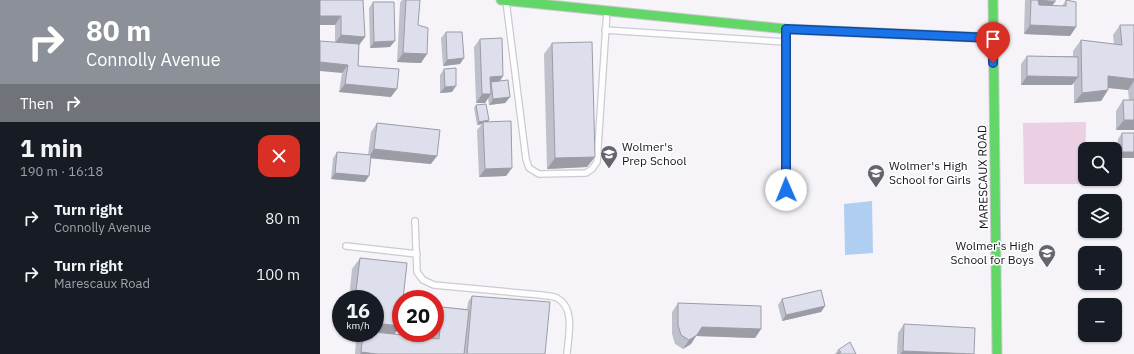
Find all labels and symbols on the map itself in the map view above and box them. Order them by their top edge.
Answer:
pin [976,22,1010,63]
street label: MARESCAUX ROAD [974,125,991,229]
place label: Wolmer's Prep School [622,139,686,168]
school or university icon: Wolmer's Prep School [599,144,619,169]
place label: Wolmer's High School for Girls [889,158,971,187]
school or university icon: Wolmer's High School for Girls [866,163,886,188]
position arrow [765,169,807,211]
place label: Wolmer's High School for Boys [951,238,1034,267]
school or university icon: Wolmer's High School for Boys [1037,243,1057,268]
speed limit sign: 20 [392,290,444,342]

